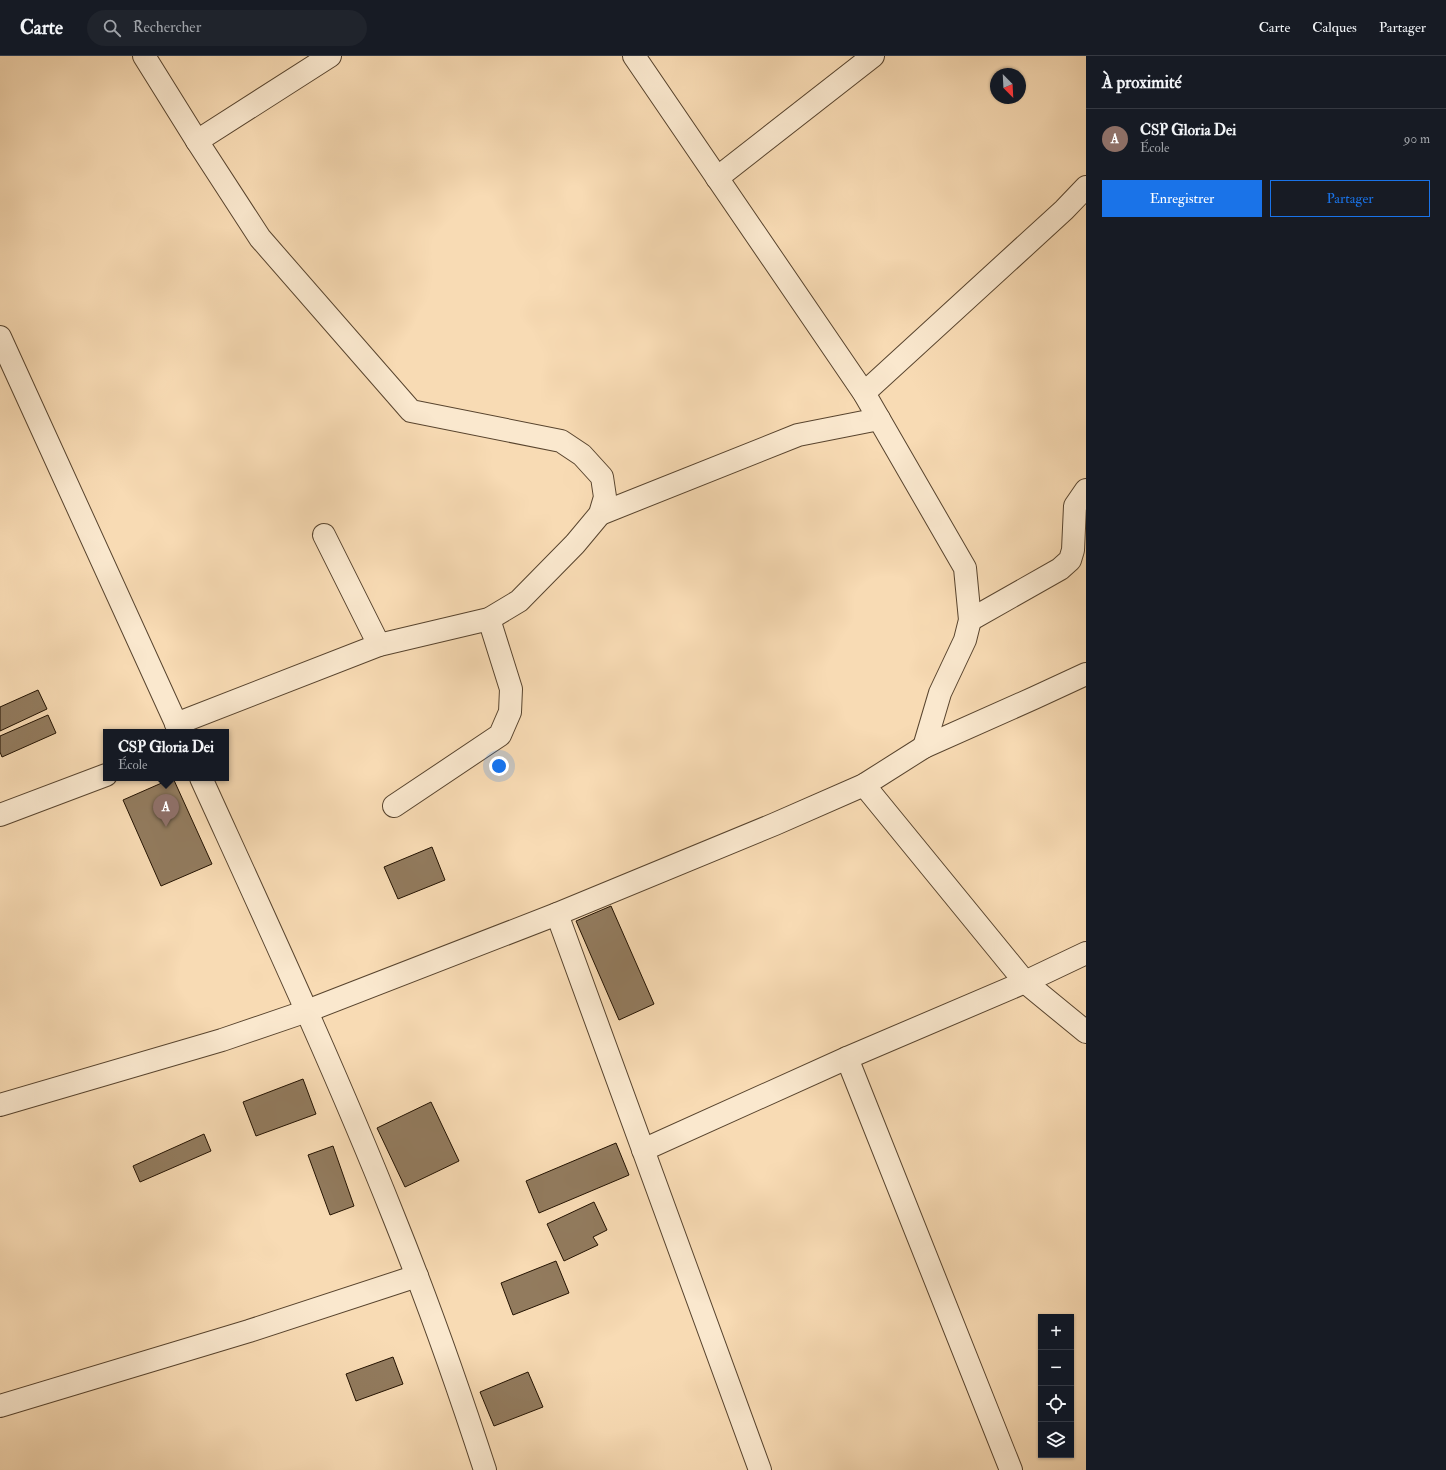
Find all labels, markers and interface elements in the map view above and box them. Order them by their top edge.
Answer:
search box [87,10,367,46]
text: Carte [20,16,63,40]
icon: search [101,17,123,39]
text: Rechercher [133,18,201,37]
text: Carte [1259,19,1290,36]
text: Calques [1312,19,1357,36]
text: Partager [1379,19,1426,36]
north arrow [990,68,1026,104]
text: À proximité [1102,72,1182,93]
text: CSP Gloria Dei [1140,121,1236,140]
text: A [1111,131,1119,147]
text: 90 m [1404,131,1430,147]
text: École [1140,140,1169,156]
button: Enregistrer [1102,180,1262,217]
button: Partager [1270,180,1430,217]
popup [103,729,229,781]
text: CSP Gloria Dei [118,738,214,757]
your location [489,756,509,776]
text: École [118,757,147,773]
pin: A [153,794,179,827]
map controls [1038,1314,1074,1458]
button: + [1038,1314,1074,1350]
button: − [1038,1350,1074,1386]
button: locate [1038,1386,1074,1422]
button: layers [1038,1422,1074,1458]

